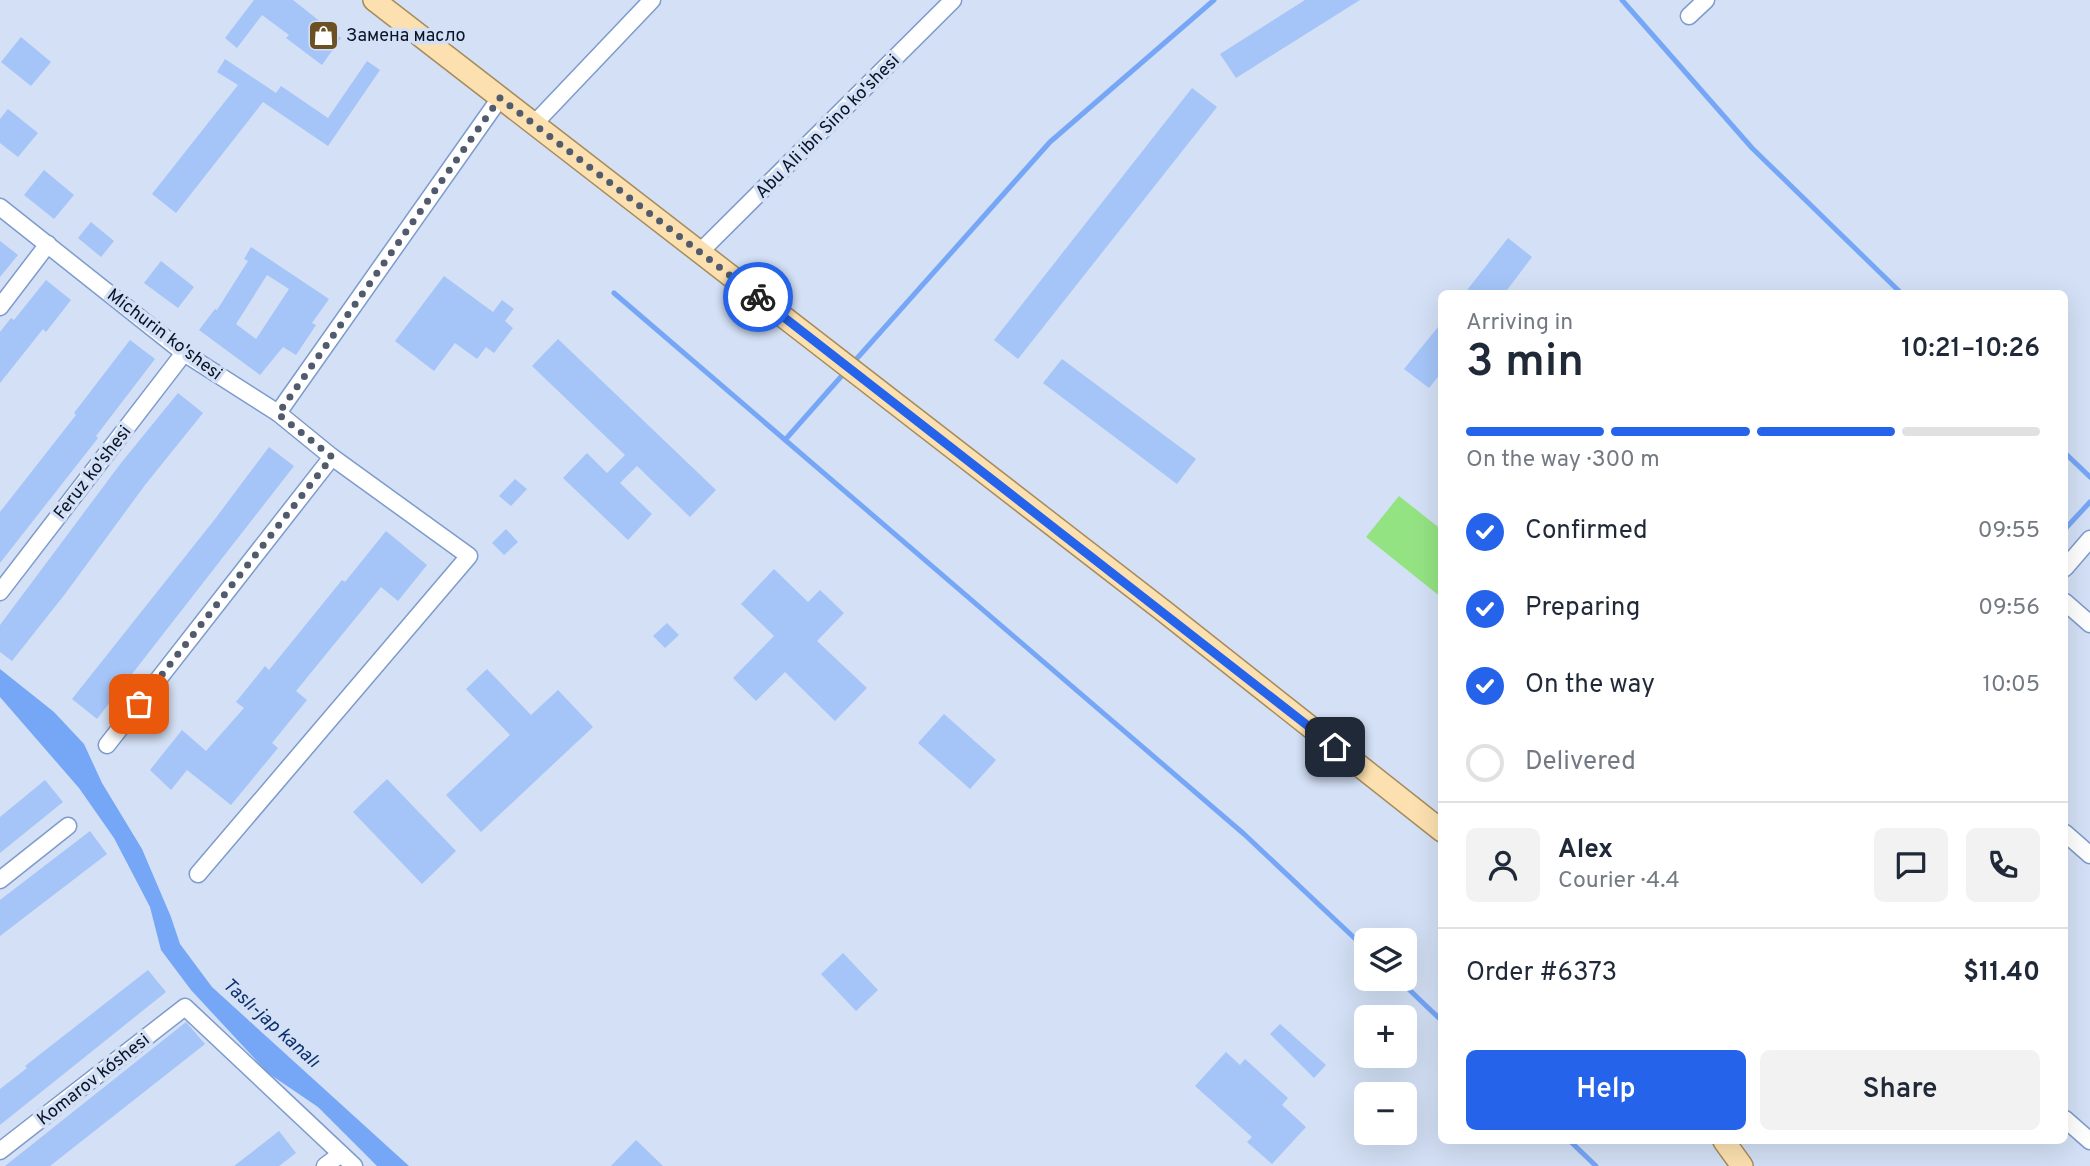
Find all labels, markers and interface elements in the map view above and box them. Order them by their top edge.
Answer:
shop icon: Замена масло [306,18,340,52]
place label: Замена масло [346,25,466,48]
street label: Abu Ali ibn Sino ko'shesi [751,50,905,204]
courier [723,262,793,332]
icon: bike [739,278,777,316]
street label: Michurin ko'shesi [102,284,226,386]
text: Arriving in [1466,309,1573,338]
text: 10:21–10:26 [1901,333,2040,366]
text: 3 min [1466,334,1584,393]
street label: Feruz ko'shesi [49,421,137,525]
text: On the way · 300 m [1466,446,1660,475]
icon: check [1466,513,1504,551]
text: Confirmed [1525,515,1648,548]
text: 09:55 [1978,517,2040,546]
icon: check [1466,590,1504,628]
text: Preparing [1525,592,1640,625]
text: 09:56 [1978,594,2040,623]
icon: check [1466,667,1504,705]
text: On the way [1525,669,1655,702]
text: 10:05 [1982,671,2040,700]
pin [109,674,169,734]
icon: bag [120,685,158,723]
pin [1305,717,1365,777]
icon: home [1316,728,1354,766]
text: Delivered [1525,746,1636,779]
button: person [1466,828,1540,902]
button: chat [1874,828,1948,902]
button: phone [1966,828,2040,902]
text: Alex [1558,834,1613,867]
text: Courier · 4.4 [1558,867,1680,896]
map controls [1354,928,1417,1145]
button: layers [1354,928,1417,991]
text: Order #6373 [1466,957,1617,990]
text: $11.40 [1963,957,2040,990]
water label: Taslı-jap kanalı [217,973,325,1074]
button: + [1354,1005,1417,1068]
street label: Komarov kóshesi [33,1029,155,1131]
button: Help [1466,1050,1746,1130]
button: Share [1760,1050,2040,1130]
button: − [1354,1082,1417,1145]

